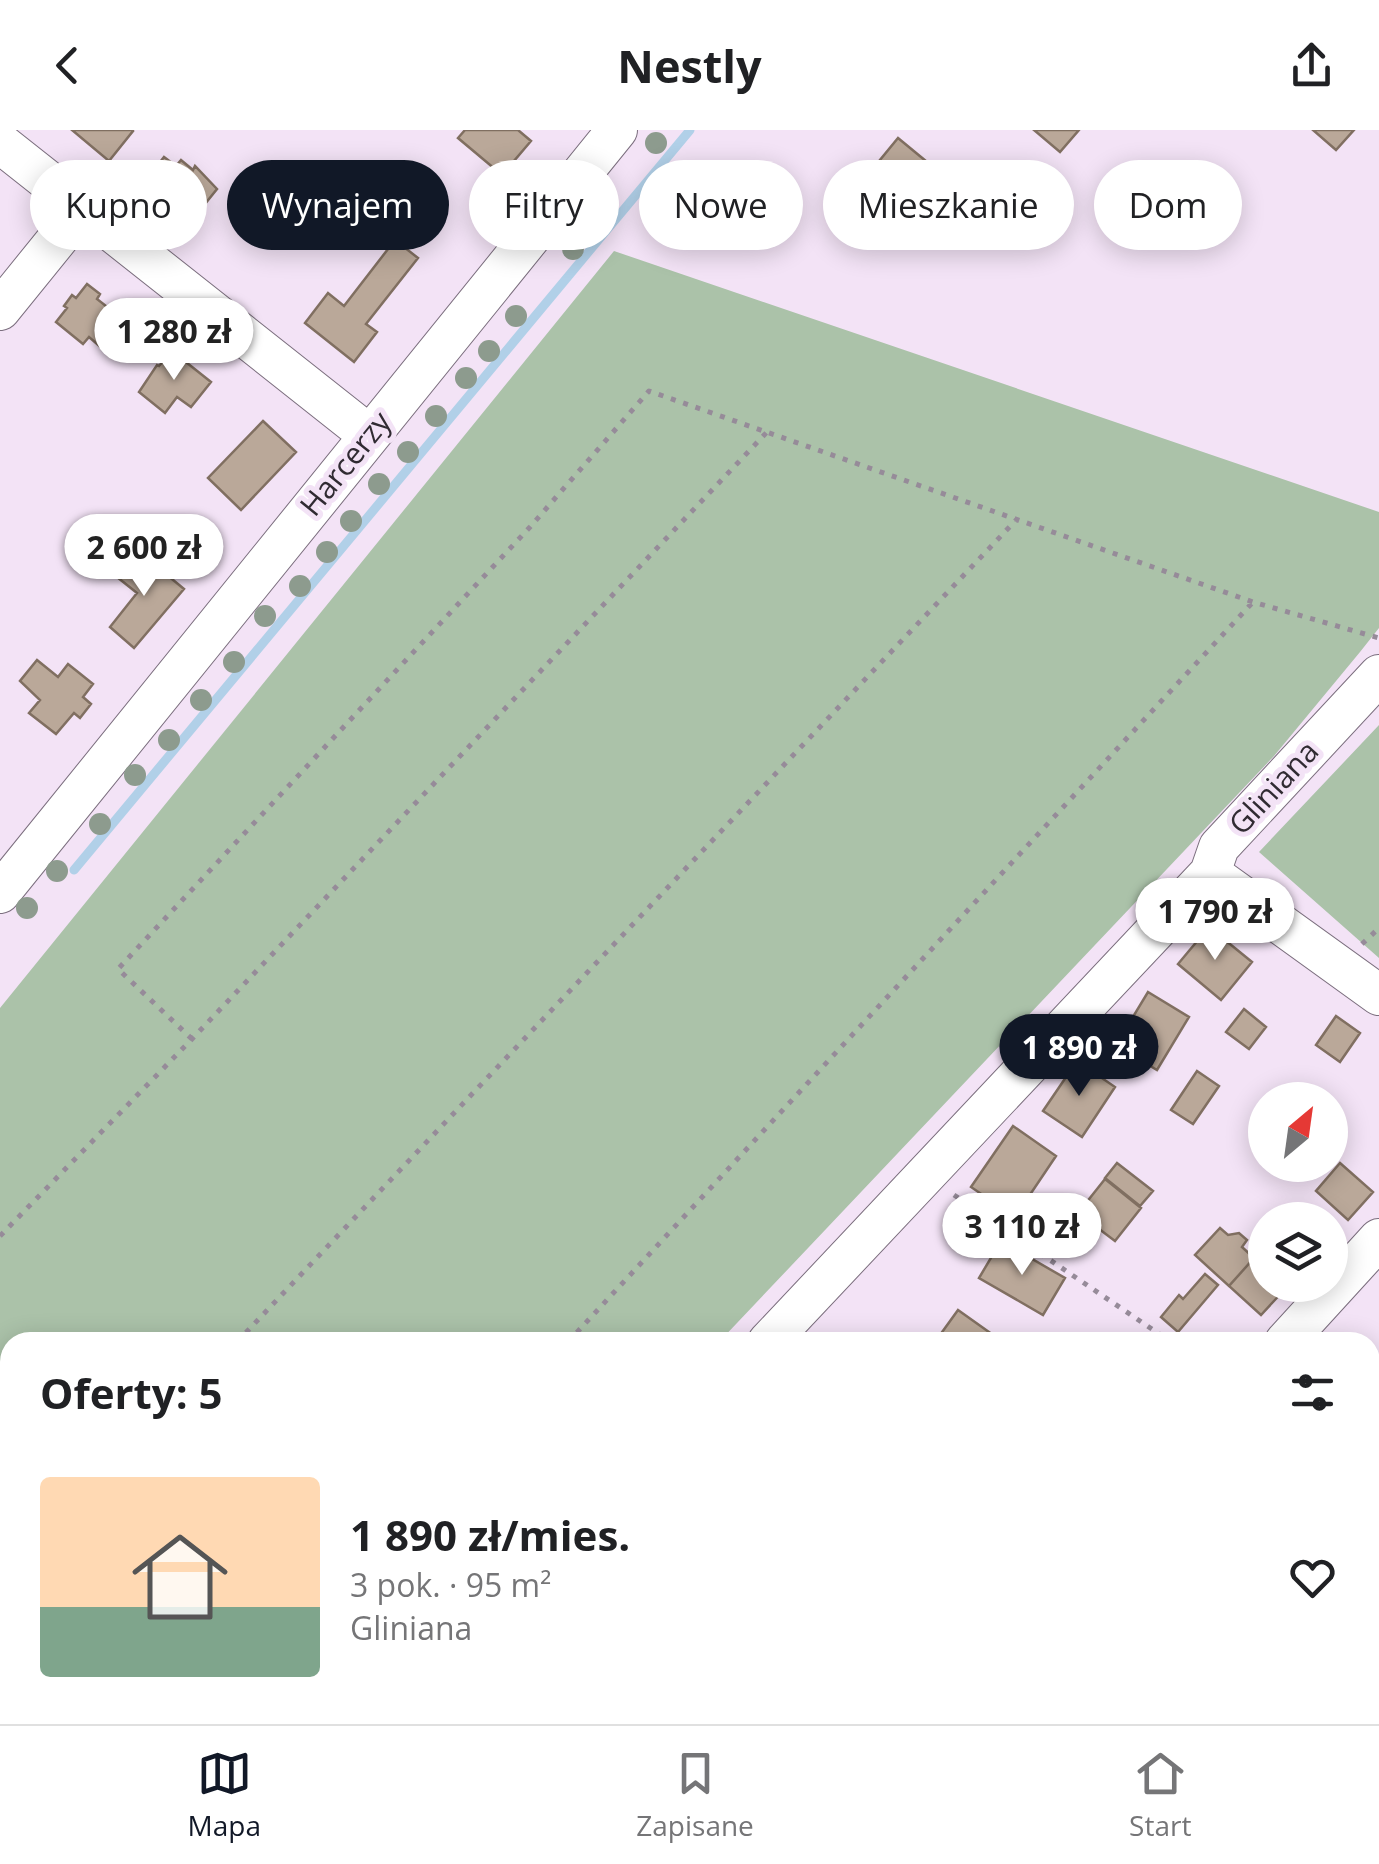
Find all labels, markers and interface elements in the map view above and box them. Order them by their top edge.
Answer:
text: Nestly [617,35,762,96]
icon: back [40,38,95,93]
icon: share [1284,38,1339,93]
chip: Kupno [30,160,207,250]
chip: Wynajem [227,160,449,250]
chip: Filtry [469,160,619,250]
chip: Nowe [639,160,803,250]
chip: Mieszkanie [823,160,1074,250]
chip: Dom [1094,160,1242,250]
pin: 1 280 zł [71,298,277,383]
text: 1 280 zł [116,309,232,352]
street label: Harcerzy [290,401,400,524]
pin: 2 600 zł [41,514,247,599]
text: 2 600 zł [86,525,202,568]
street label: Gliniana [1219,731,1327,843]
pin: 1 790 zł [1112,878,1318,963]
text: 1 790 zł [1157,889,1273,932]
pin: 1 890 zł [976,1014,1182,1099]
text: 1 890 zł [1021,1025,1137,1068]
north arrow [1248,1082,1348,1182]
map controls [1248,1082,1348,1302]
pin: 3 110 zł [919,1193,1125,1278]
button: layers [1248,1202,1348,1302]
text: 3 110 zł [964,1204,1080,1247]
text: Oferty: 5 [40,1364,223,1421]
icon: filters [1285,1365,1340,1420]
text: 1 890 zł/mies. [350,1506,630,1563]
icon: home [120,1517,240,1637]
icon: heart [1285,1550,1340,1605]
text: 3 pok. · 95 m² [350,1563,551,1606]
text: Gliniana [350,1606,472,1649]
tab: Mapa [188,1746,261,1844]
tab: Zapisane [636,1746,754,1844]
tab: Start [1129,1746,1191,1844]

